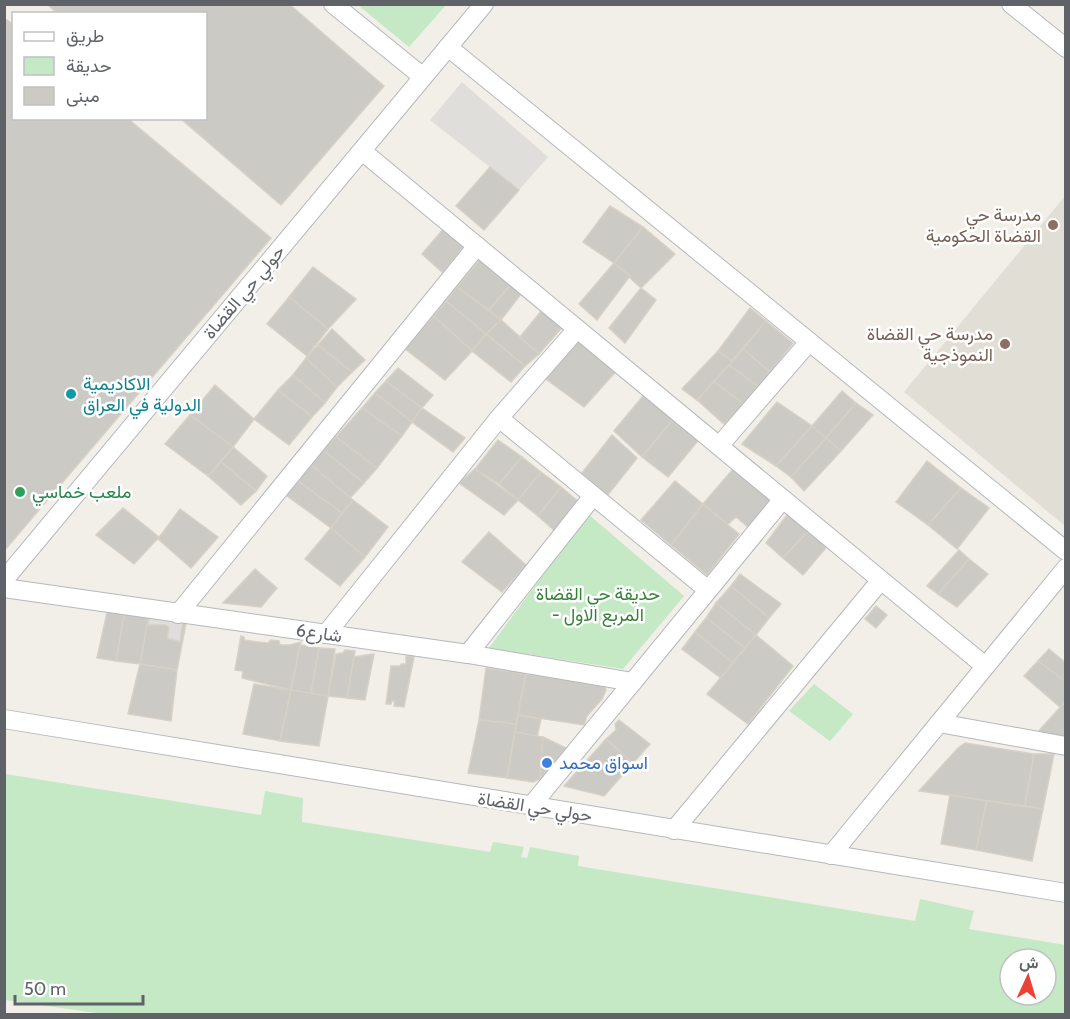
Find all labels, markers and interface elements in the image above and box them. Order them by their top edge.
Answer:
legend [12,12,207,120]
text: طريق [66,25,104,47]
text: حديقة [66,55,112,77]
text: مبنى [66,85,100,107]
place label: مدرسة حي القضاة الحكومية [926,204,1041,247]
marker: مدرسة حي القضاة الحكومية [1046,218,1060,232]
street label: حولي حي القضاة [198,241,293,346]
place label: مدرسة حي القضاة النموذجية [867,323,993,366]
marker: مدرسة حي القضاة النموذجية [998,337,1012,351]
place label: الاكاديمية الدولية في العراق [83,373,201,420]
marker: الاكاديمية الدولية في العراق [64,387,78,401]
place label: ملعب خماسي [32,481,131,507]
marker: ملعب خماسي [13,485,27,499]
park label: حديقة حي القضاة - المربع الاول [536,583,660,627]
street label: شارع6 [294,619,344,648]
place label: اسواق محمد [559,752,648,774]
marker: اسواق محمد [540,756,554,770]
street label: حولي حي القضاة [476,787,594,831]
north arrow [998,947,1058,1007]
text: ش [1019,952,1039,973]
scale bar [15,968,142,1006]
text: 50 m [24,978,66,1000]

